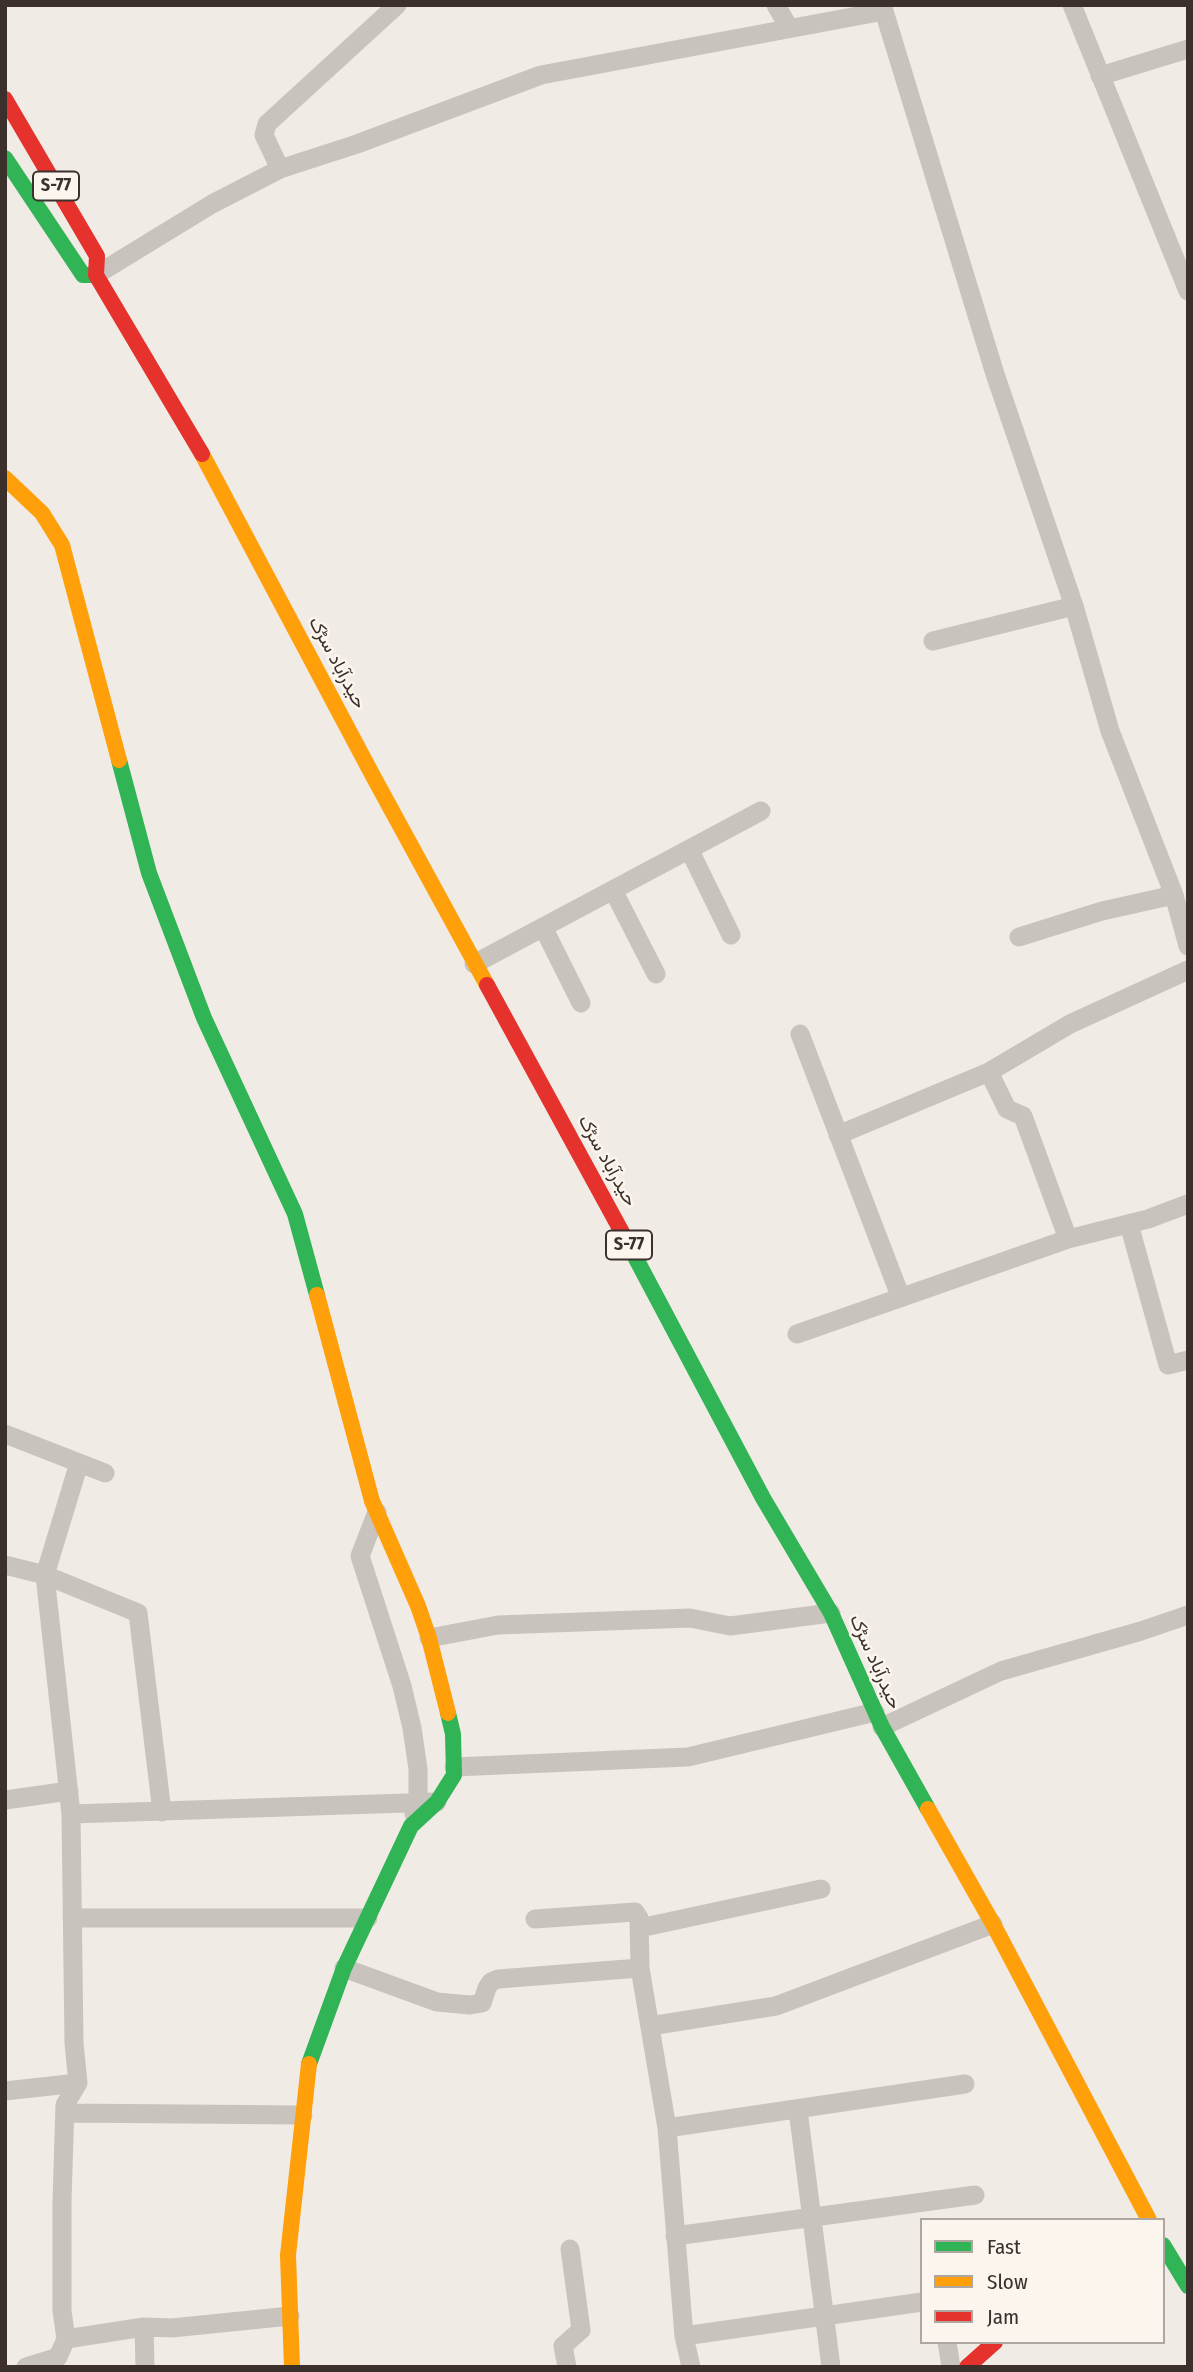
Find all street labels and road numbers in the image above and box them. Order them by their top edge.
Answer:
road number: S-77 [33,172,79,201]
street label: حیدرآباد سڑک [303,613,371,713]
street label: حیدرآباد سڑک [573,1111,641,1211]
road number: S-77 [606,1230,652,1260]
street label: حیدرآباد سڑک [844,1611,906,1713]

